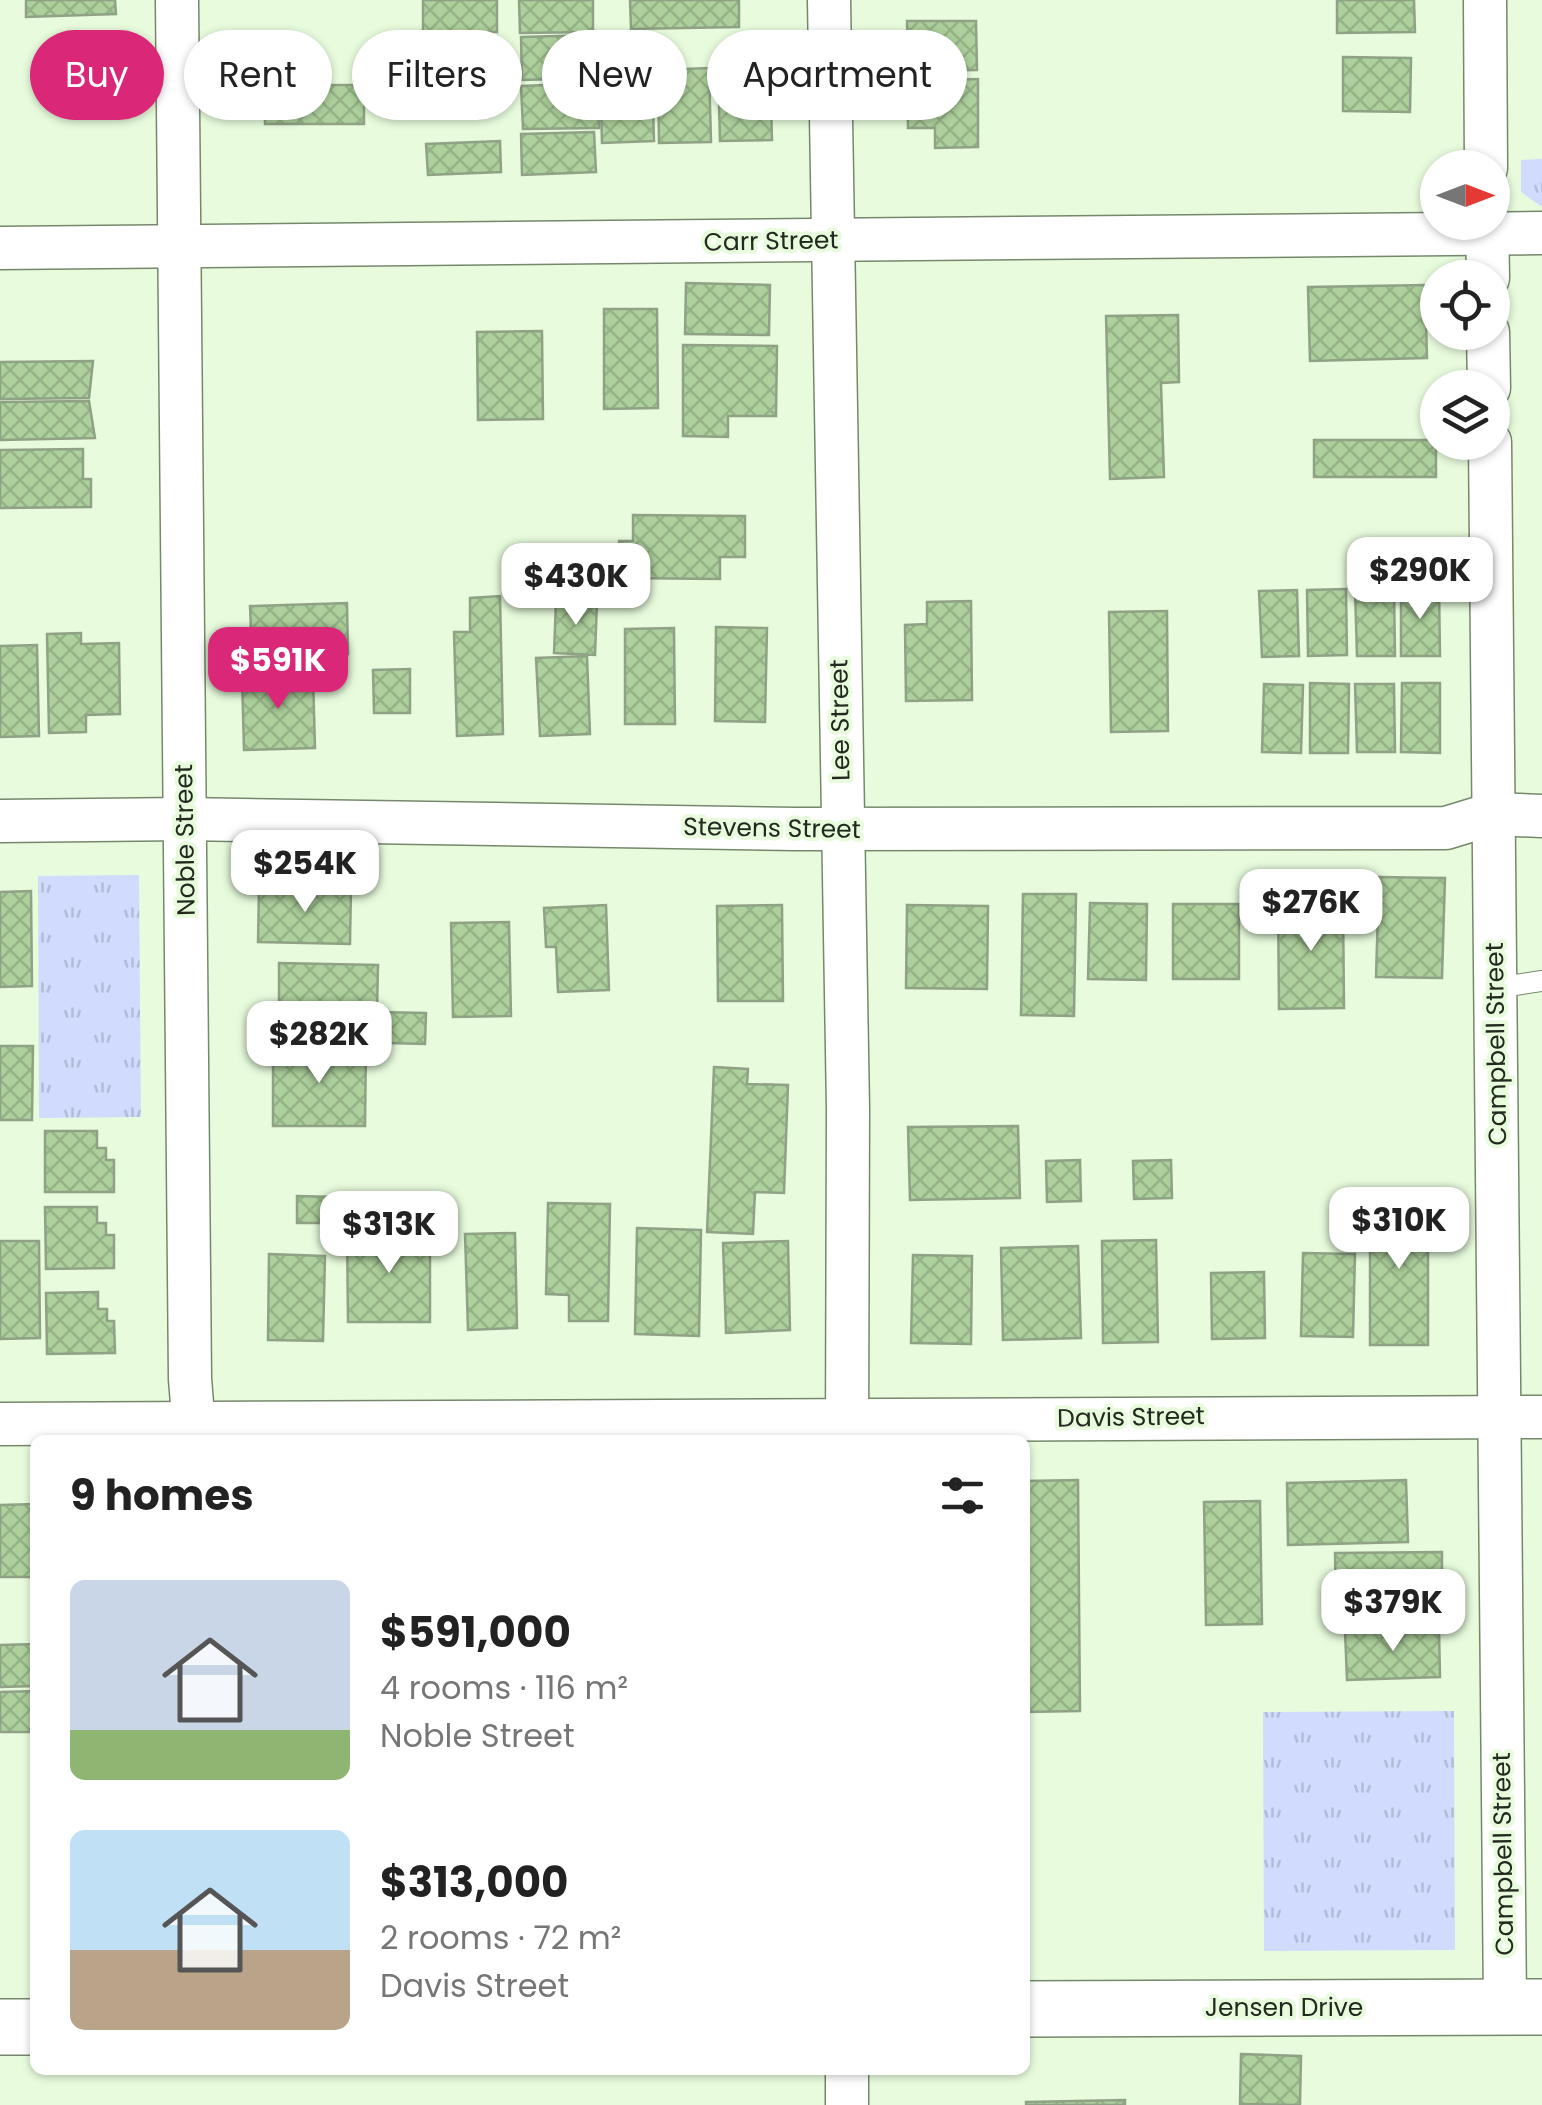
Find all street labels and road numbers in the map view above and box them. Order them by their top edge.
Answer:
street label: Carr Street [703,222,839,260]
street label: Lee Street [821,659,859,781]
street label: Noble Street [166,764,204,916]
street label: Stevens Street [683,809,861,847]
street label: Campbell Street [1477,942,1515,1146]
street label: Davis Street [1057,1398,1205,1436]
street label: Campbell Street [1484,1752,1522,1956]
street label: Jensen Drive [1205,1990,1363,2025]

